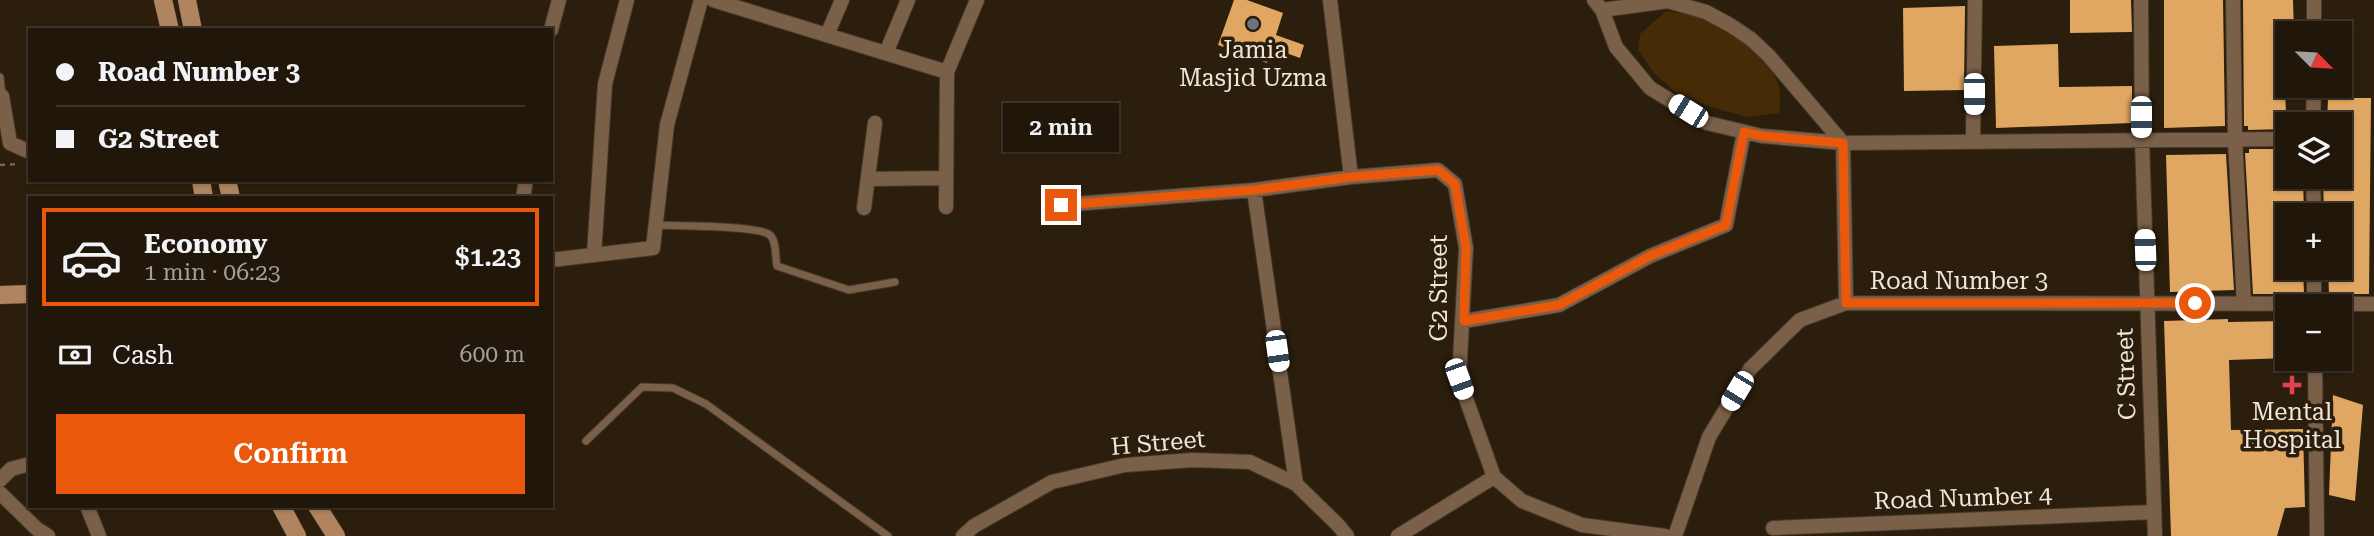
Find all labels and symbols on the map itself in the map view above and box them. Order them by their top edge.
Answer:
marker: Jamia Masjid Uzma [1245,16,1261,32]
north arrow [2275,21,2352,98]
place label: Jamia Masjid Uzma [1179,36,1327,92]
car [1964,73,1985,115]
car [1665,91,1712,131]
car [2131,96,2152,138]
callout: 2 min [1003,104,1119,152]
route end [1045,189,1077,221]
car [2134,229,2157,271]
street label: G2 Street [1425,235,1453,341]
street label: Road Number 3 [1870,267,2048,295]
route start [2179,287,2211,319]
street label: C Street [2110,327,2142,421]
car [1264,329,1291,373]
car [1442,356,1477,402]
car [1718,368,1757,414]
marker: Mental Hospital [2282,375,2302,395]
place label: Mental Hospital [2243,398,2341,454]
street label: H Street [1110,425,1207,461]
street label: Road Number 4 [1873,481,2053,515]

